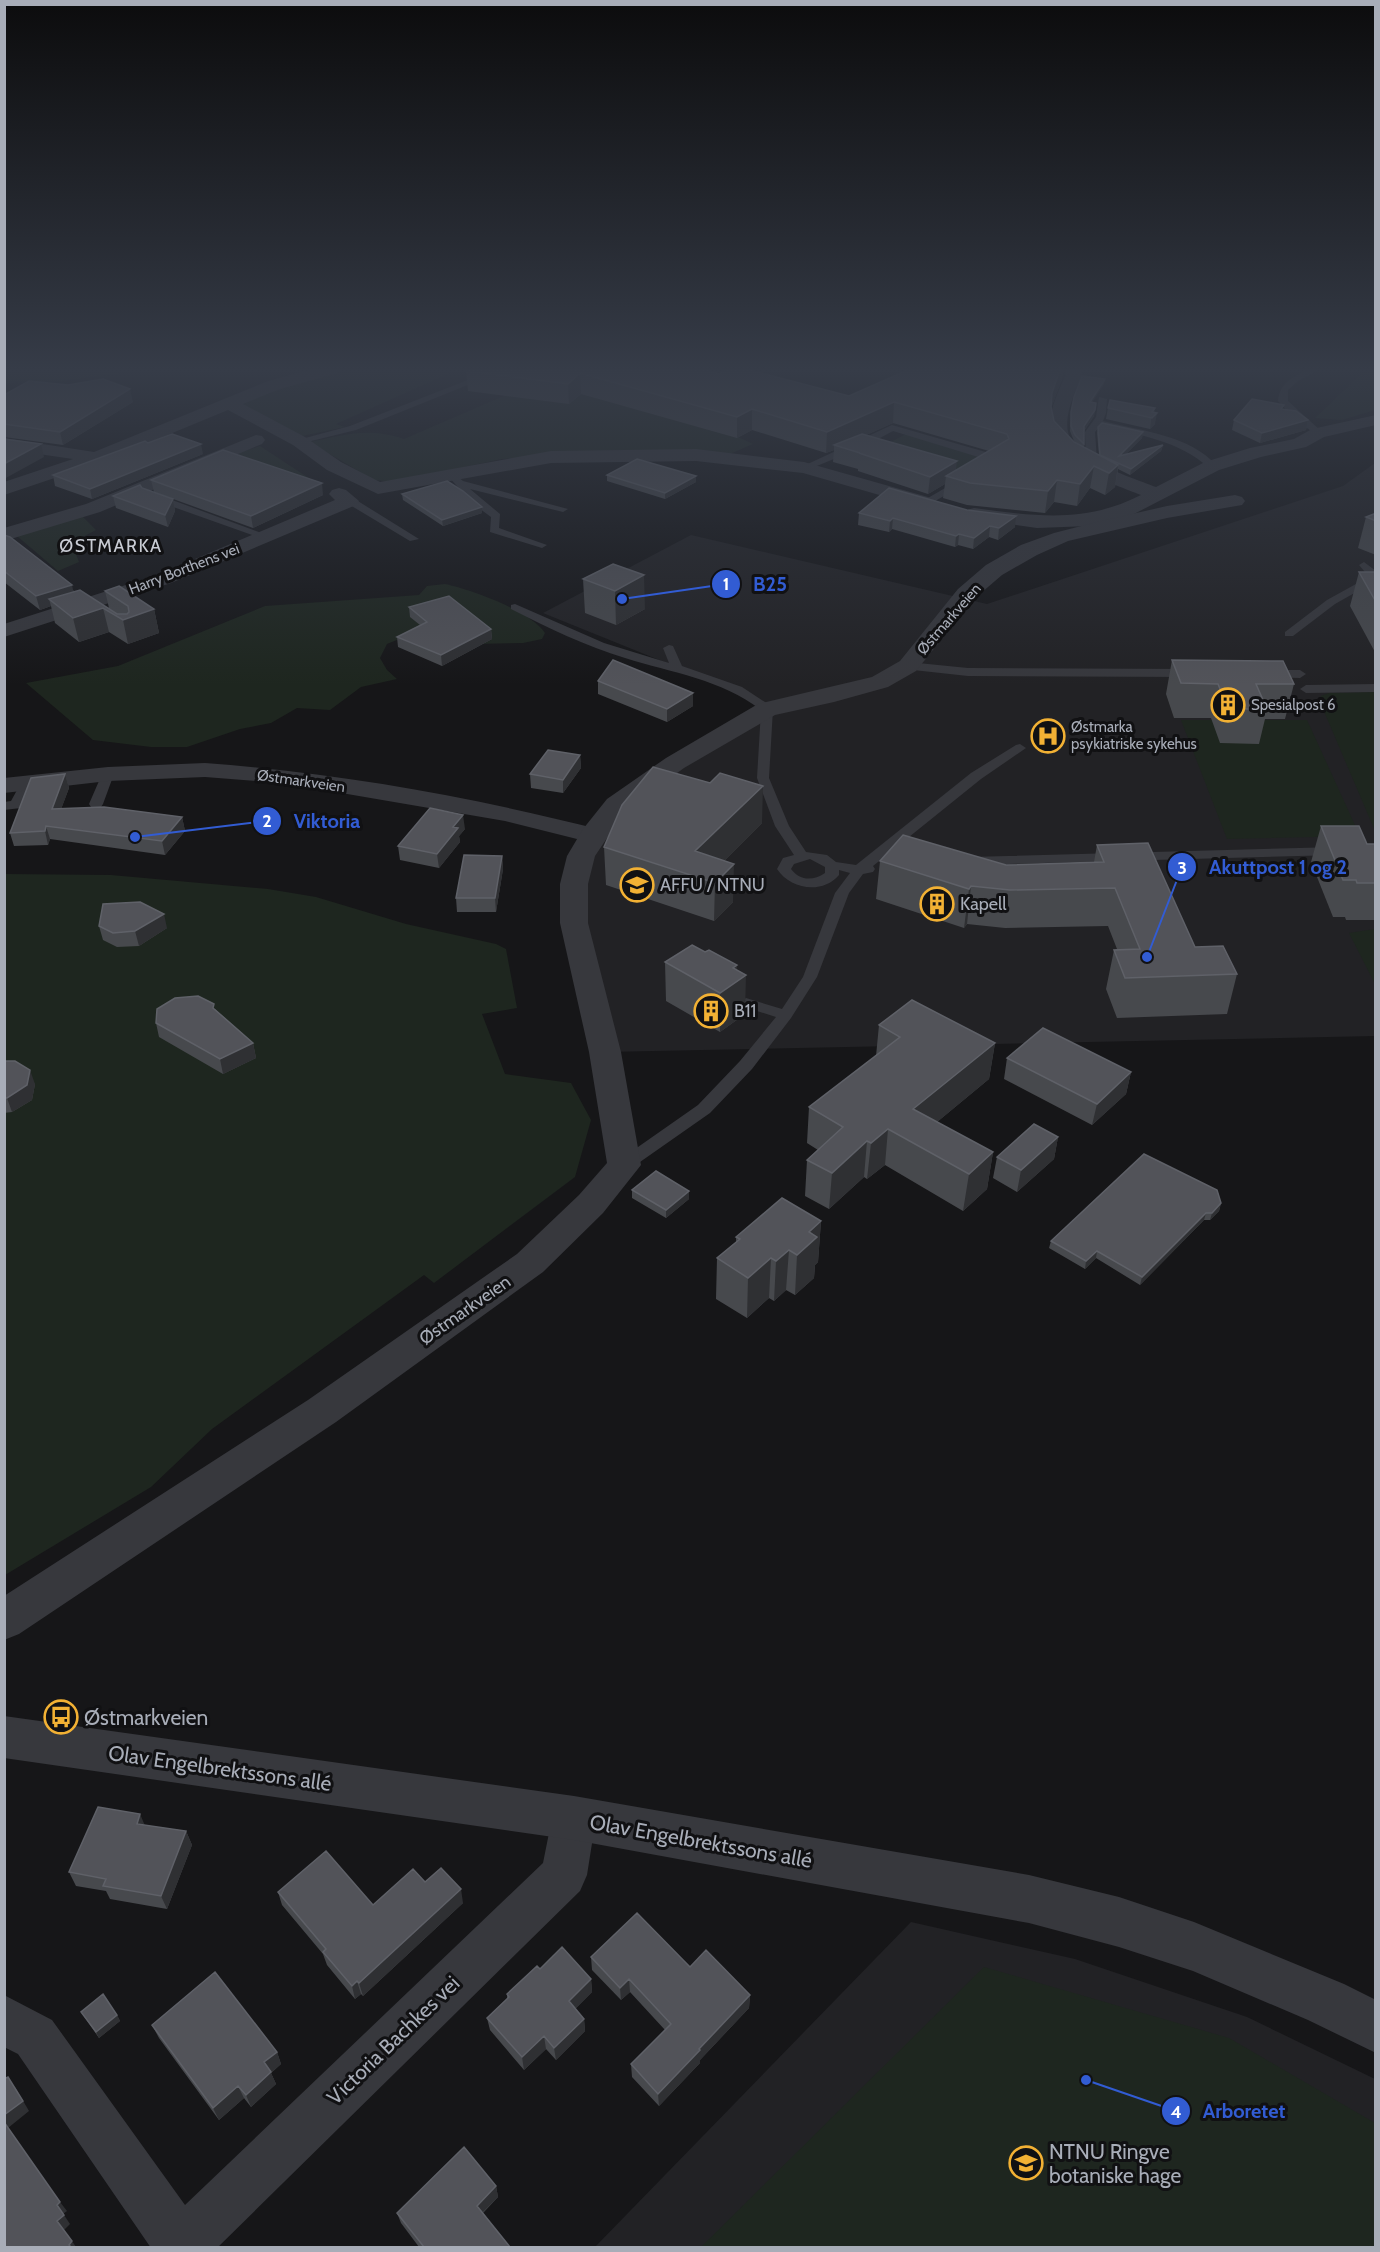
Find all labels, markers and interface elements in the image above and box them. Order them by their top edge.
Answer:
district label: ØSTMARKA [59,535,163,557]
street label: Harry Borthens vei [126,540,242,598]
callout: B25 [711,565,799,603]
text: B25 [753,572,787,596]
text: 1 [723,573,729,595]
street label: Østmarkveien [913,580,985,658]
building icon: Spesialpost 6 [1210,687,1246,723]
place label: Spesialpost 6 [1251,696,1336,714]
hospital icon: Østmarka psykiatriske sykehus [1030,718,1066,754]
place label: Østmarka psykiatriske sykehus [1071,718,1197,753]
street label: Østmarkveien [256,766,346,796]
callout: Viktoria [252,802,372,840]
text: Viktoria [294,809,360,833]
text: 2 [262,810,272,832]
callout: Akuttpost 1 og 2 [1167,848,1359,886]
text: Akuttpost 1 og 2 [1209,855,1347,879]
text: 3 [1177,857,1187,879]
school or university icon: AFFU / NTNU [619,867,655,903]
place label: AFFU / NTNU [660,874,765,896]
building icon: Kapell [919,886,955,922]
place label: Kapell [960,893,1007,915]
building icon: B11 [693,993,729,1029]
place label: B11 [734,1000,756,1022]
street label: Østmarkveien [415,1270,515,1350]
bus stop icon: Østmarkveien [43,1699,79,1735]
place label: Østmarkveien [84,1705,208,1730]
street label: Olav Engelbrektssons allé [107,1740,333,1796]
street label: Olav Engelbrektssons allé [588,1809,814,1873]
street label: Victoria Bachkes vei [322,1971,464,2109]
callout: Arboretet [1161,2092,1297,2130]
text: Arboretet [1203,2099,1285,2123]
text: 4 [1170,2101,1182,2123]
place label: NTNU Ringve botaniske hage [1049,2139,1181,2188]
school or university icon: NTNU Ringve botaniske hage [1008,2145,1044,2181]

